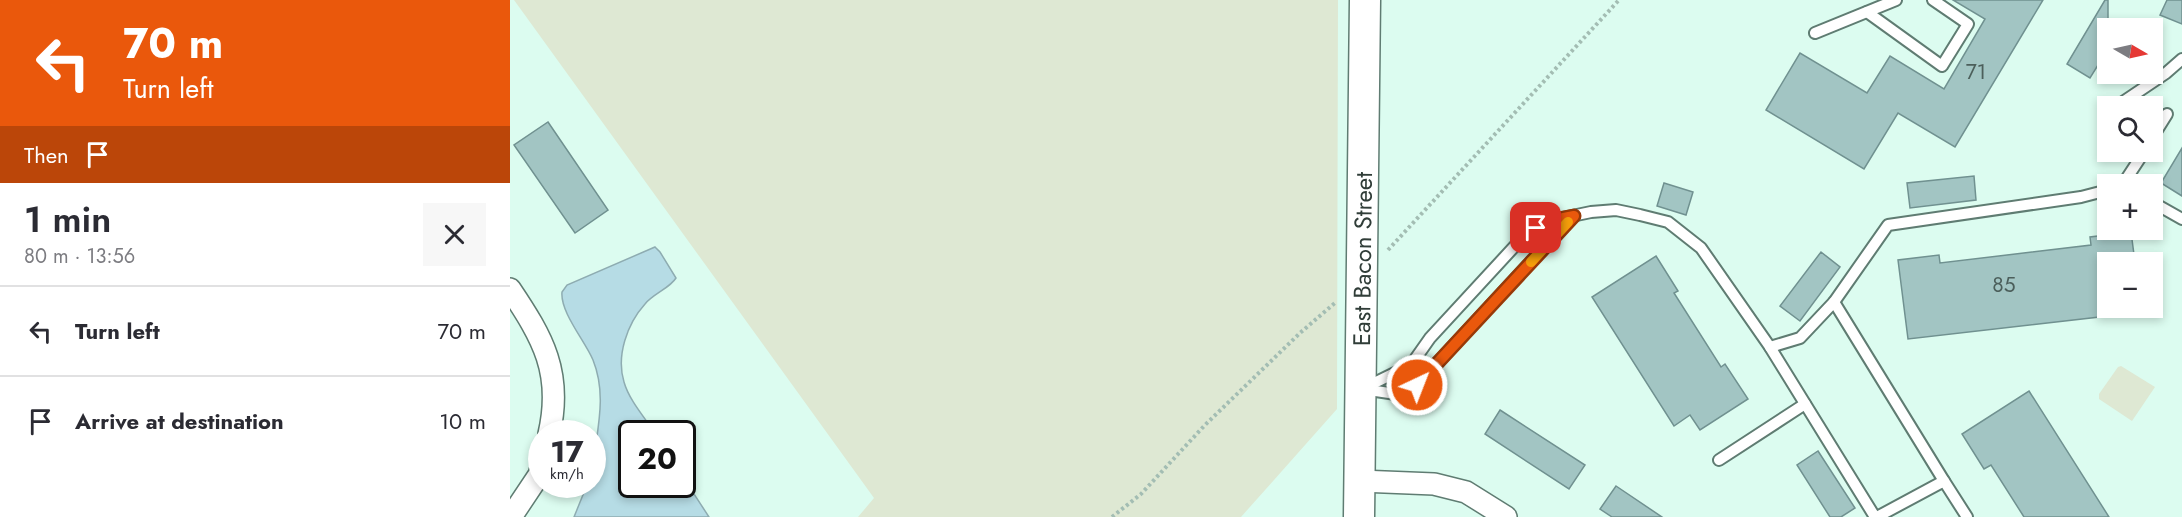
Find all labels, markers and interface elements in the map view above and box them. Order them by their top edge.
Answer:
text: 70 m [123,13,223,74]
north arrow [2097,18,2163,84]
map controls [2097,18,2163,318]
icon: left [24,24,102,102]
house number: 71 [1966,57,1986,87]
text: Turn left [123,69,213,108]
button: search [2097,96,2163,162]
icon: arrive [81,138,114,171]
text: Then [24,139,69,171]
street label: East Bacon Street [1343,172,1381,346]
button: + [2097,174,2163,240]
text: 1 min [24,193,111,245]
pin [1510,202,1561,253]
button: close [423,203,486,266]
icon: arrive [1519,211,1552,244]
text: 80 m · 13:56 [24,242,135,271]
button: − [2097,252,2163,318]
house number: 85 [1992,270,2016,300]
icon: left [24,315,57,348]
text: Turn left [75,315,160,347]
text: 70 m [437,315,486,347]
position arrow [1385,353,1449,417]
icon: arrive [24,405,57,438]
text: Arrive at destination [75,405,284,437]
text: 10 m [439,405,486,437]
speed limit sign: 20 [618,420,696,498]
text: 17 [550,430,584,473]
text: km/h [550,463,584,485]

